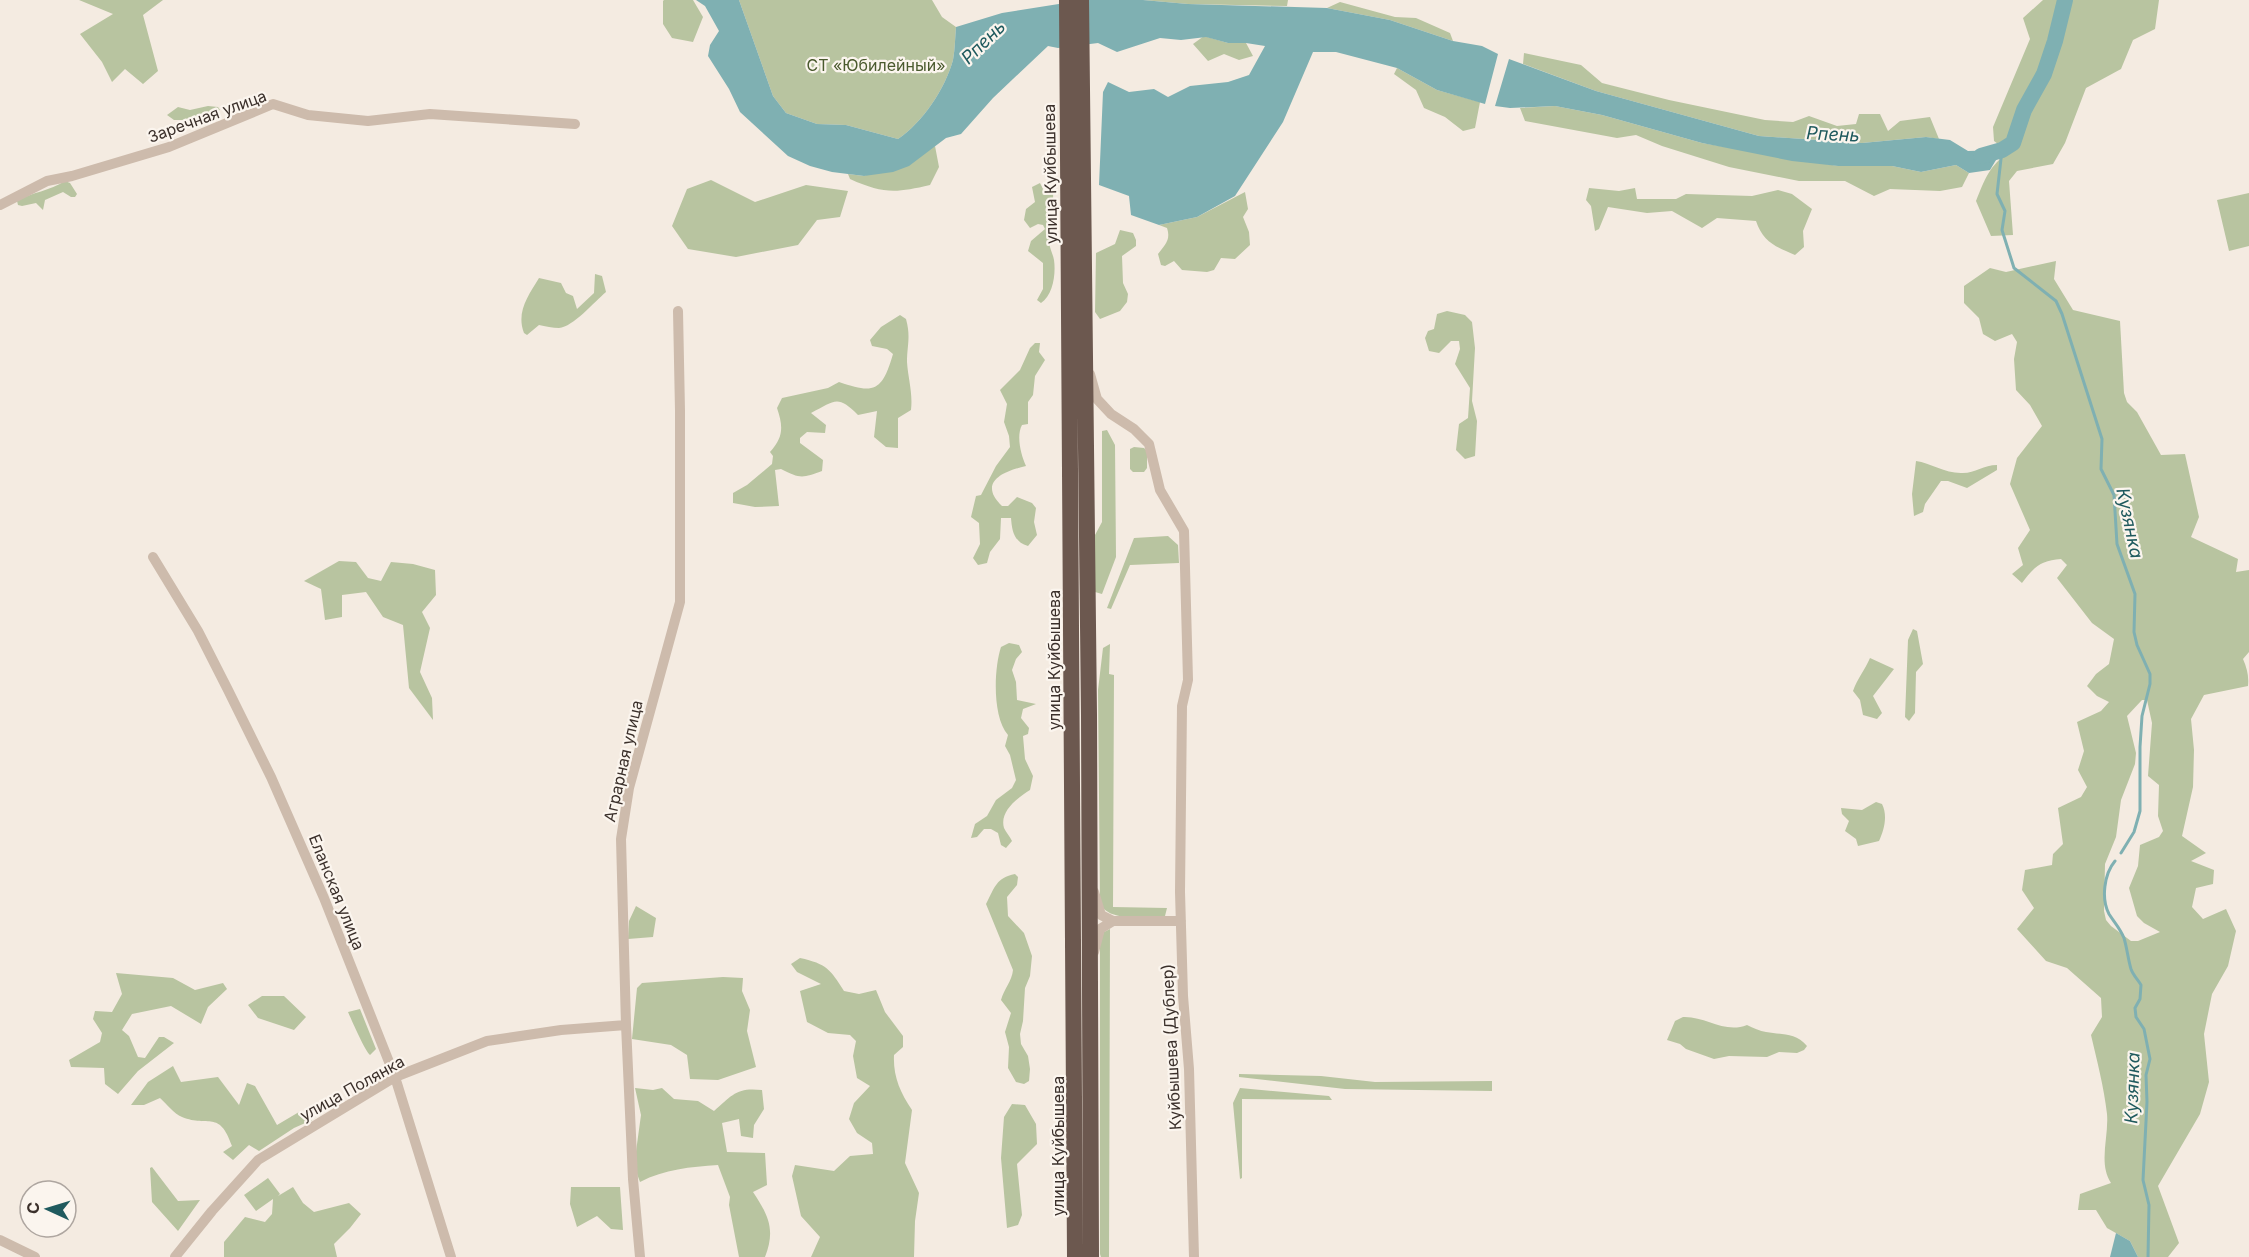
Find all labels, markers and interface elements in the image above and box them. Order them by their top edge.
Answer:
water label: Рпень [957,16,1009,68]
park label: СТ «Юбилейный» [806,55,946,75]
street label: Заречная улица [145,85,269,147]
street label: улица Куйбышева [1039,104,1061,244]
water label: Рпень [1806,122,1860,146]
water label: Кузянка [2112,486,2148,560]
street label: улица Куйбышева [1044,590,1064,730]
street label: Аграрная улица [599,698,647,824]
street label: Еланская улица [305,831,369,953]
street label: Куйбышева (Дублер) [1157,963,1185,1131]
street label: улица Полянка [296,1051,408,1125]
water label: Кузянка [2120,1052,2144,1124]
street label: улица Куйбышева [1048,1076,1068,1216]
north arrow [18,1179,78,1239]
text: С [23,1201,43,1215]

